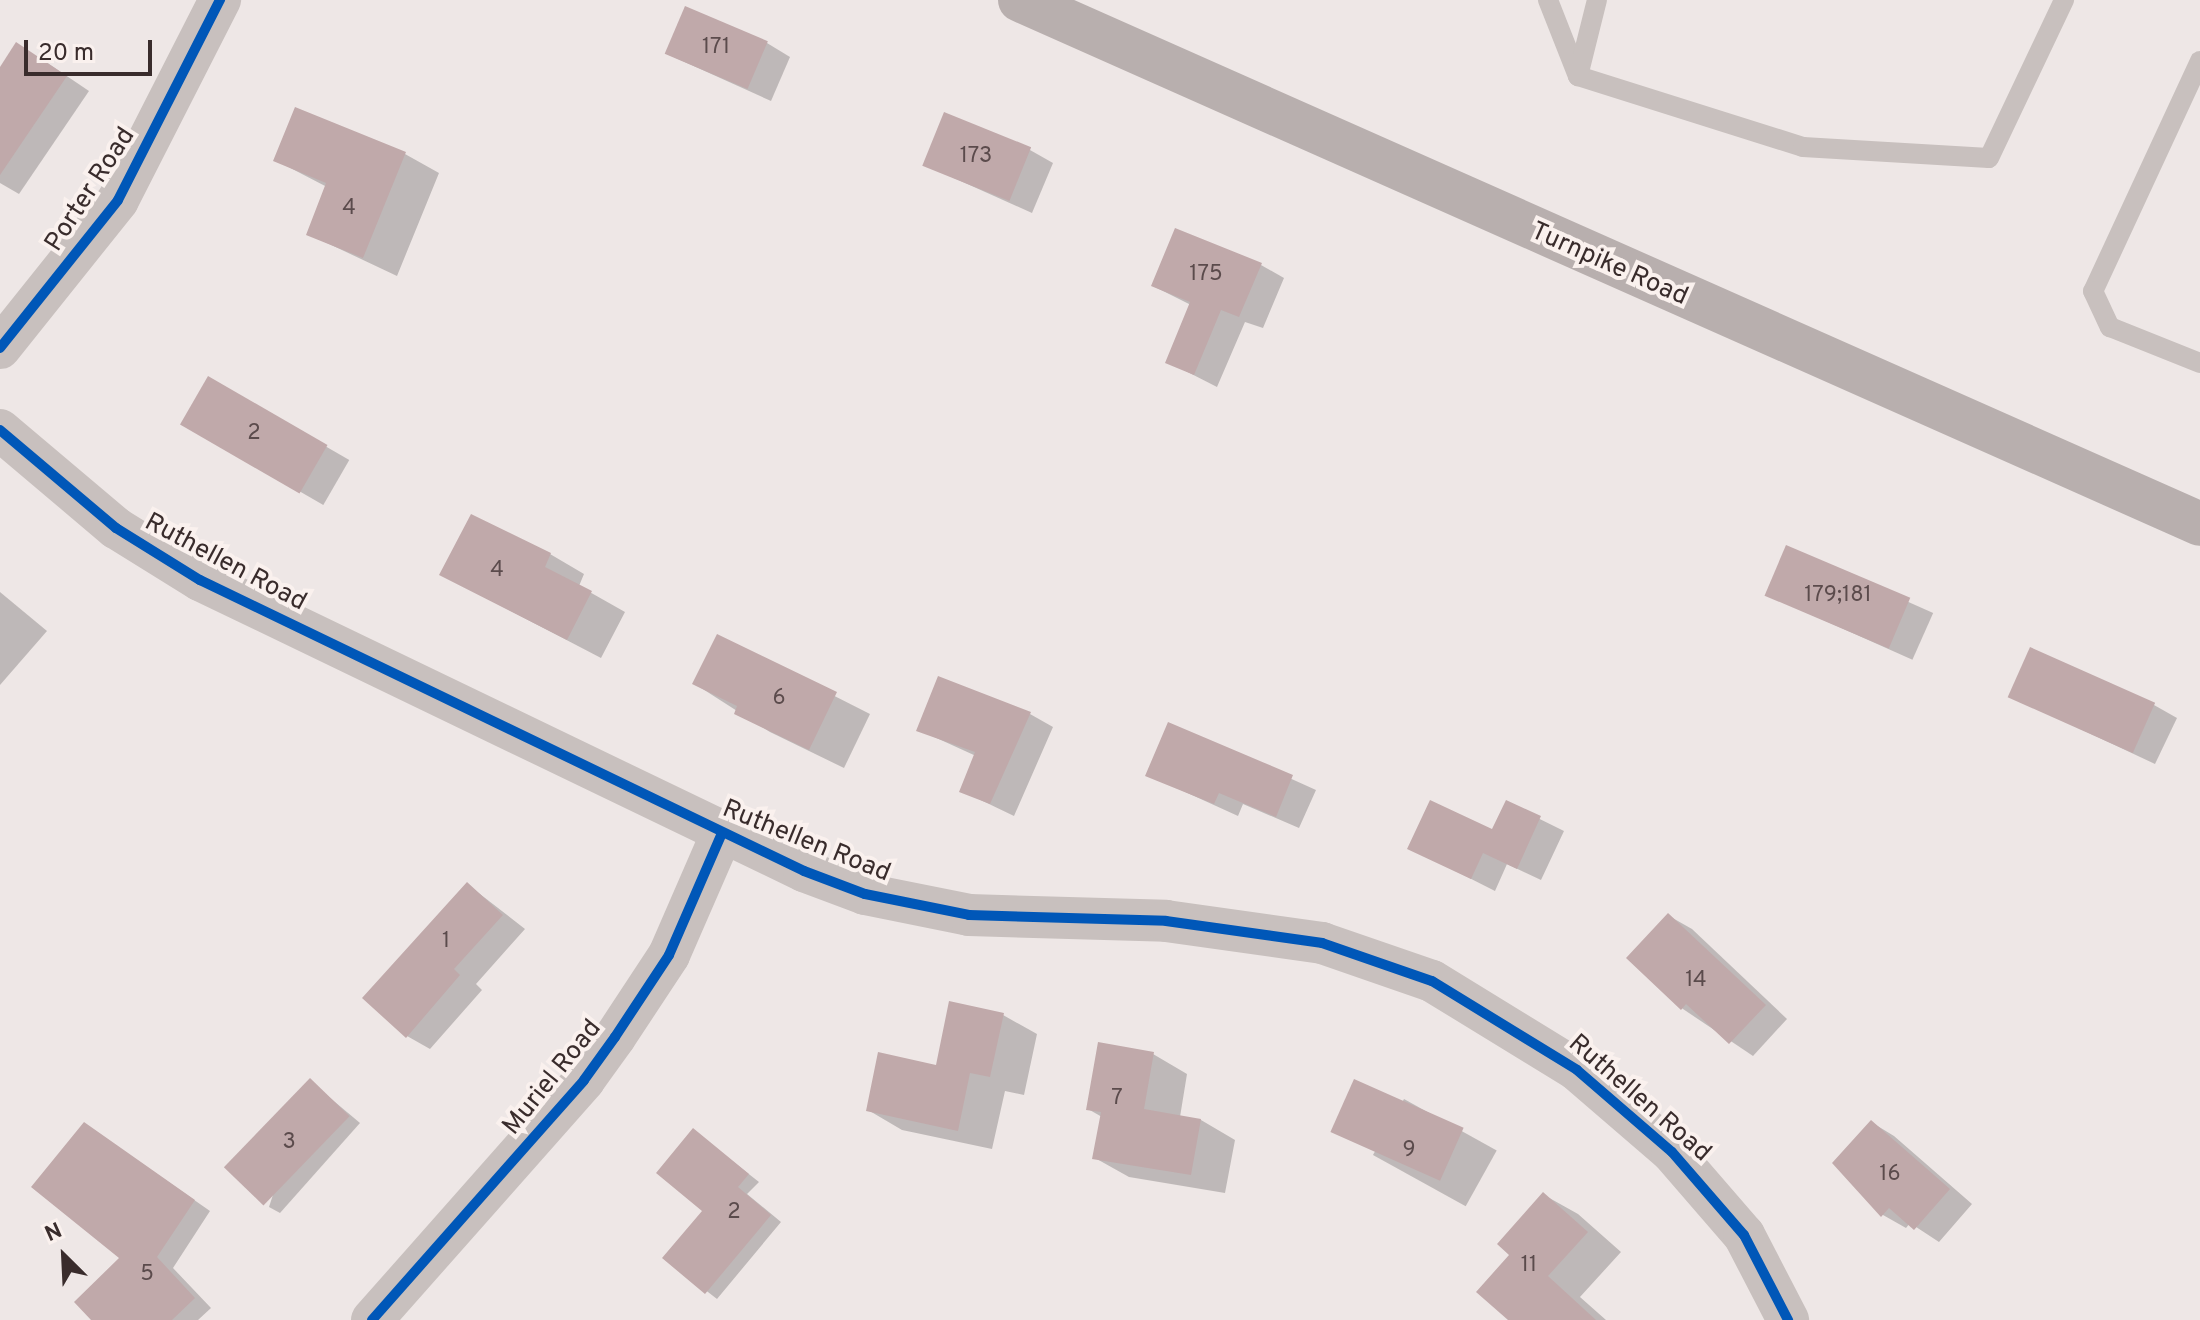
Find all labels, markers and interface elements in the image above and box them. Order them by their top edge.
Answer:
scale bar [28,24,156,74]
house number: 171 [702,35,730,61]
text: 20 m [38,39,94,69]
street label: Porter Road [39,122,143,258]
house number: 173 [960,144,992,170]
house number: 4 [342,196,356,222]
street label: Turnpike Road [1526,216,1692,314]
house number: 175 [1189,262,1223,288]
house number: 2 [247,421,261,447]
street label: Ruthellen Road [139,507,311,619]
house number: 4 [490,558,504,584]
house number: 179;181 [1804,583,1872,609]
house number: 6 [772,686,786,712]
street label: Ruthellen Road [717,794,895,890]
house number: 1 [442,929,450,955]
house number: 14 [1685,968,1707,994]
street label: Muriel Road [497,1014,609,1142]
street label: Ruthellen Road [1561,1029,1717,1169]
house number: 7 [1111,1086,1123,1112]
house number: 3 [282,1130,296,1156]
house number: 9 [1402,1138,1416,1164]
house number: 16 [1879,1162,1901,1188]
house number: 2 [727,1200,741,1226]
north arrow [24,1216,104,1296]
text: N [41,1218,67,1249]
house number: 11 [1521,1253,1537,1279]
house number: 5 [140,1262,154,1288]

